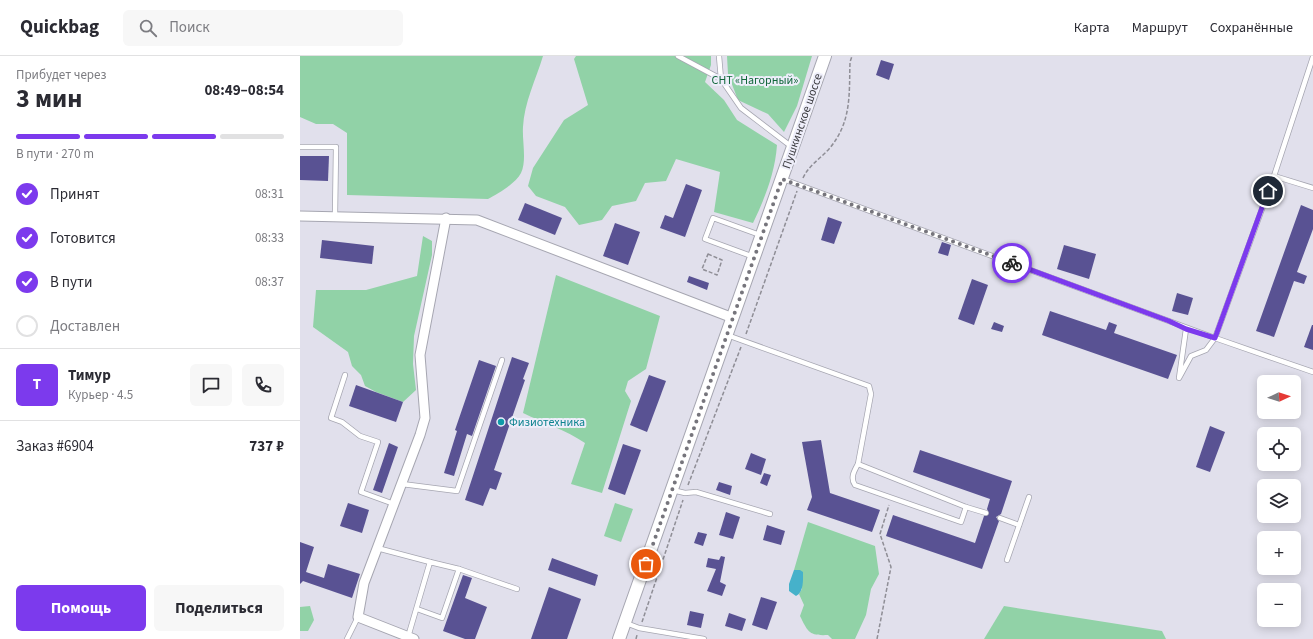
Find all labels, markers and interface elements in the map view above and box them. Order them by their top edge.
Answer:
search box [123,10,403,46]
text: Quickbag [20,14,99,41]
icon: search [137,17,159,39]
text: Поиск [169,17,210,38]
text: Карта [1074,18,1110,38]
text: Маршрут [1132,18,1188,38]
text: Сохранённые [1210,18,1293,38]
text: Прибудет через [16,66,106,84]
street label: Пушкинское шоссе [778,71,827,171]
park label: СНТ «Нагорный» [712,72,798,89]
text: 3 мин [16,80,82,117]
text: 08:49–08:54 [204,80,284,101]
text: В пути · 270 m [16,145,94,163]
pin [1251,174,1285,208]
icon: home [1257,180,1279,202]
icon: check [16,183,38,205]
text: Принят [50,184,100,205]
text: 08:31 [255,185,284,203]
icon: check [16,227,38,249]
text: Готовится [50,228,116,249]
text: 08:33 [255,229,284,247]
courier [992,243,1032,283]
icon: bike [1001,252,1023,274]
icon: check [16,271,38,293]
text: В пути [50,272,93,293]
text: 08:37 [255,273,284,291]
text: Доставлен [50,316,120,337]
button: chat [190,364,232,406]
button: phone [242,364,284,406]
text: Тимур [68,365,111,386]
text: Т [33,374,41,395]
north arrow [1257,375,1301,419]
map controls [1257,375,1301,627]
text: Курьер · 4.5 [68,386,133,404]
place label: Физиотехника [509,414,585,431]
marker: Физиотехника [496,417,506,427]
button: locate [1257,427,1301,471]
text: Заказ #6904 [16,436,94,457]
text: 737 ₽ [249,436,284,457]
button: layers [1257,479,1301,523]
button: + [1257,531,1301,575]
pin [629,547,663,581]
icon: bag [635,553,657,575]
button: − [1257,583,1301,627]
button: Помощь [16,585,146,631]
button: Поделиться [154,585,284,631]

